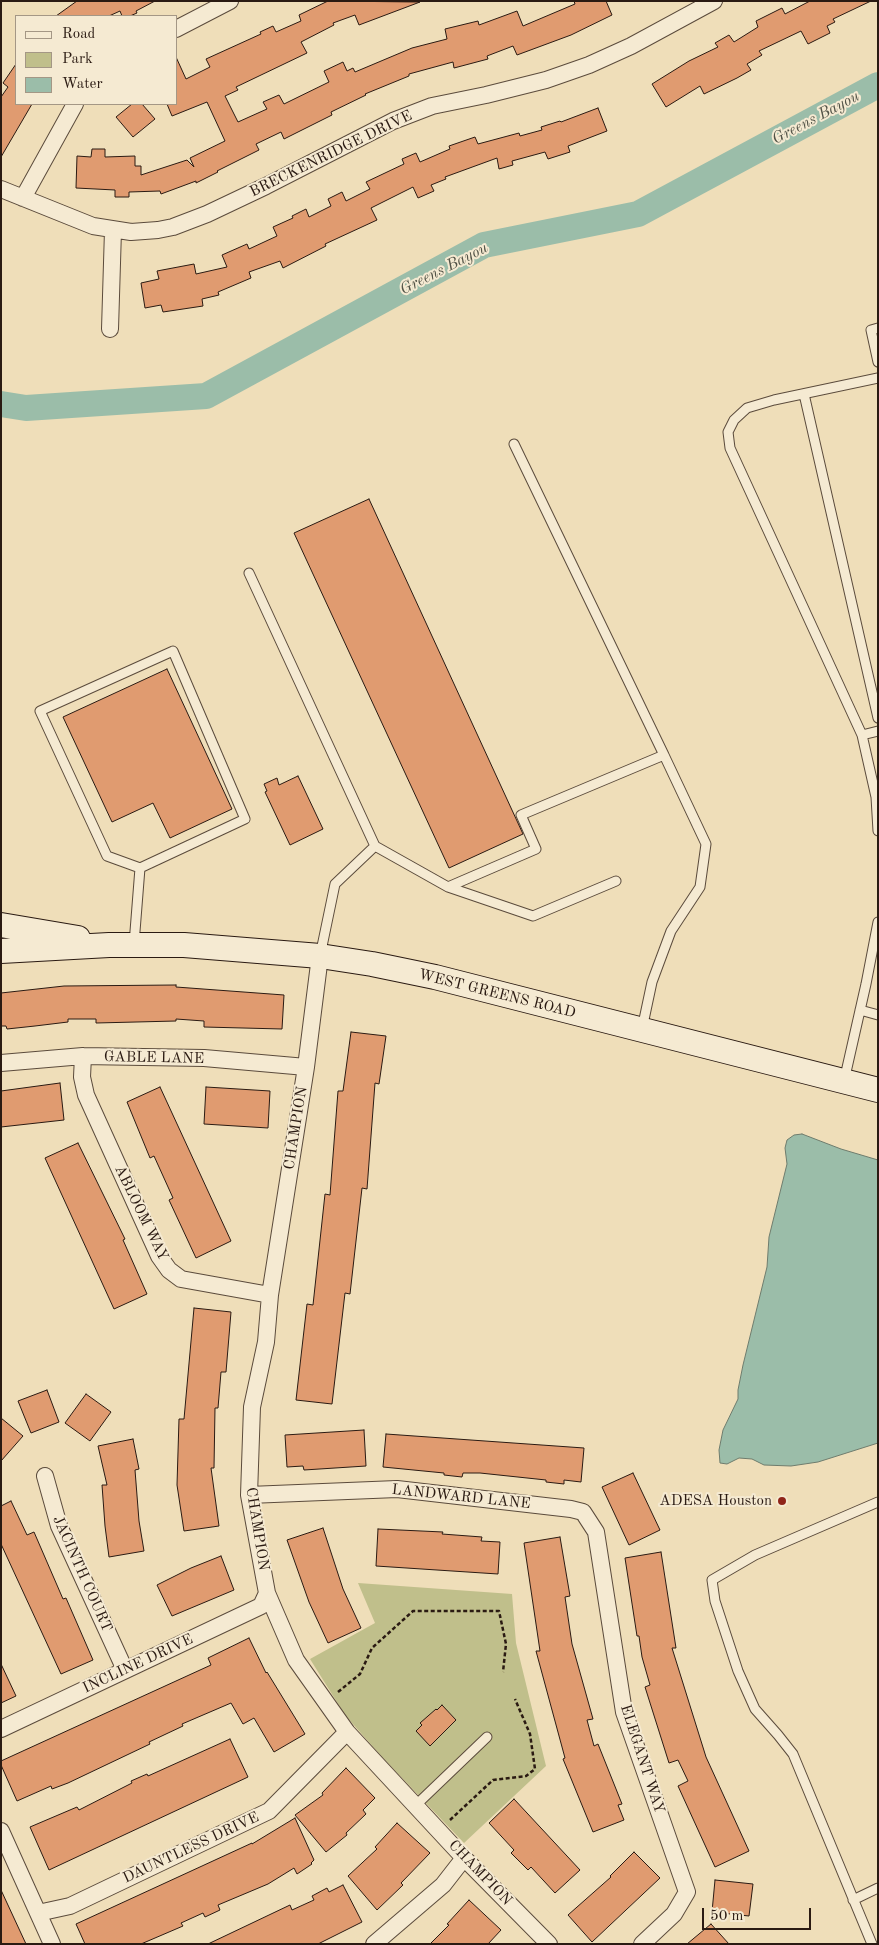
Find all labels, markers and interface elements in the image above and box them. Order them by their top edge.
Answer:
legend [15,15,178,105]
text: Road [62,27,95,42]
text: Park [62,52,93,67]
text: Water [62,77,103,92]
water label: Greens Bayou [769,87,863,149]
street label: BRECKENRIDGE DRIVE [247,107,415,201]
water label: Greens Bayou [397,239,491,299]
street label: WEST GREENS ROAD [417,966,577,1022]
street label: GABLE LANE [104,1048,204,1068]
street label: CHAMPION [281,1085,311,1171]
street label: ABLOOM WAY [110,1162,172,1264]
street label: LANDWARD LANE [391,1481,531,1513]
street label: CHAMPION [242,1486,272,1572]
place label: ADESA Houston [659,1492,772,1510]
marker: ADESA Houston [776,1495,788,1507]
street label: JACINTH COURT [48,1513,116,1635]
street label: INCLINE DRIVE [80,1631,196,1697]
street label: ELEGANT WAY [616,1702,668,1816]
street label: DAUNTLESS DRIVE [120,1808,262,1888]
street label: CHAMPION [444,1837,516,1909]
scale bar [704,1898,813,1930]
text: 50 m [710,1909,744,1924]

